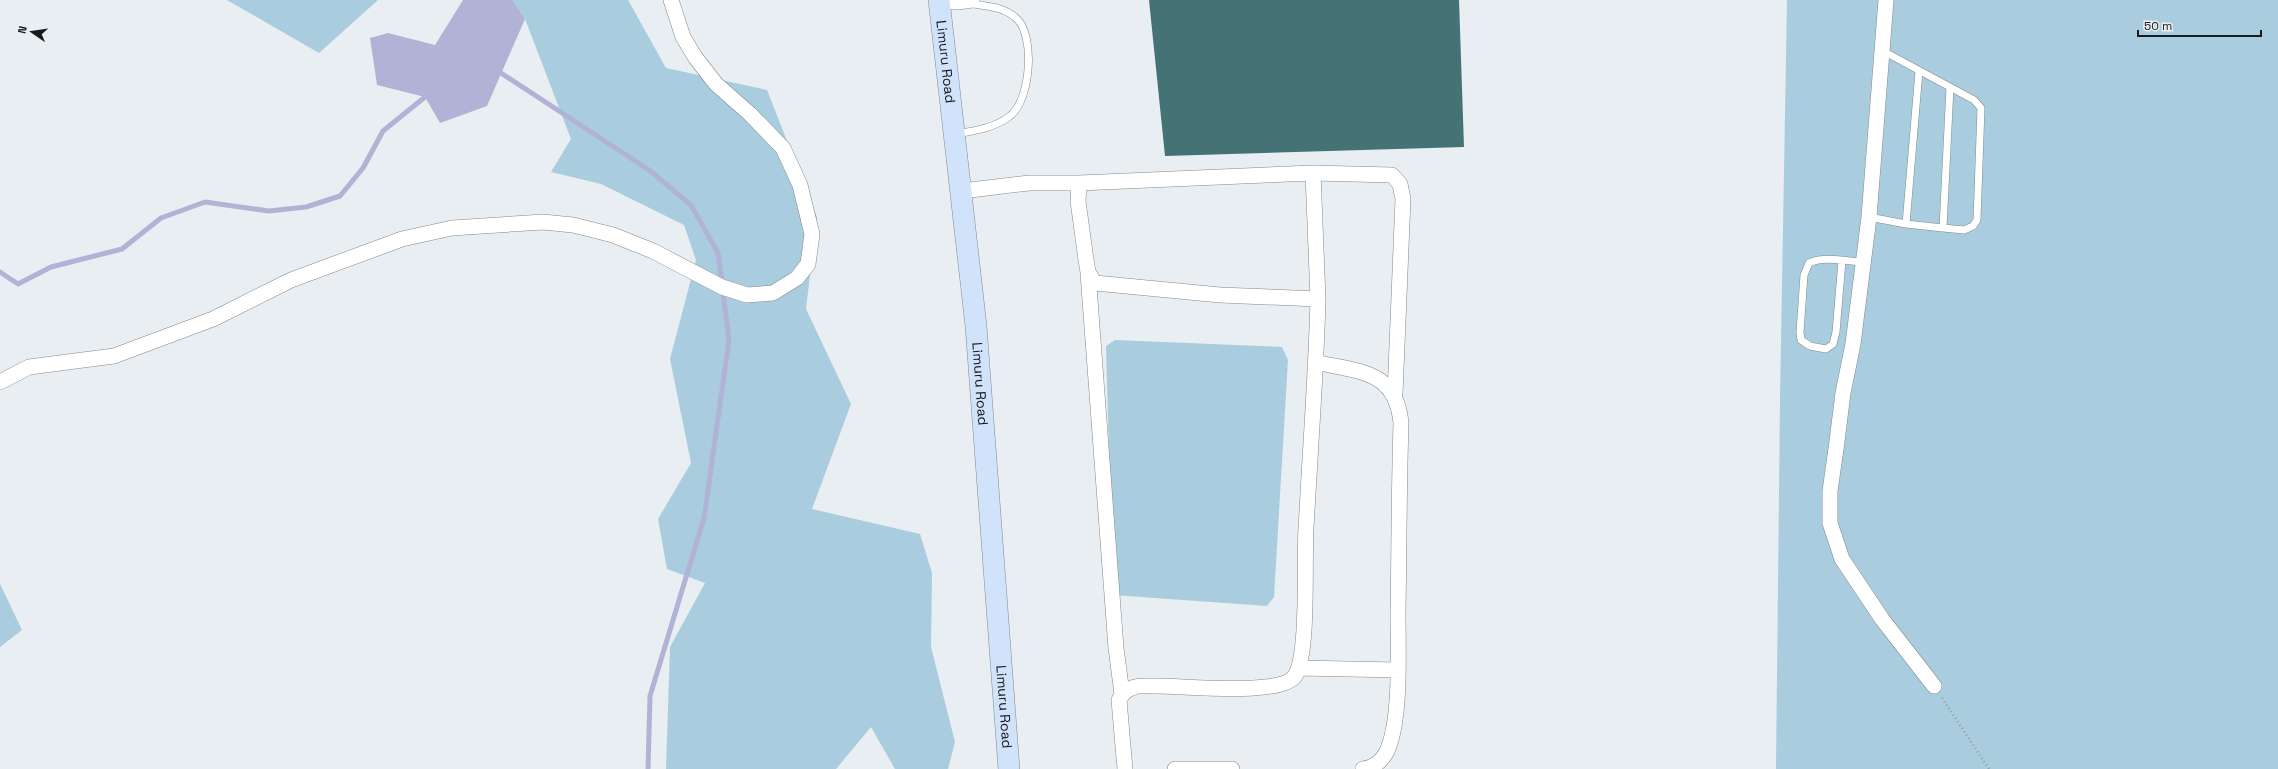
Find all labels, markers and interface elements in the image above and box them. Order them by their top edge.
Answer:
north arrow [12,12,52,52]
scale bar [2138,12,2261,38]
text: 50 m [2144,18,2172,34]
street label: Limuru Road [932,19,960,104]
text: N [15,25,30,35]
street label: Limuru Road [968,341,992,426]
street label: Limuru Road [992,665,1016,749]

